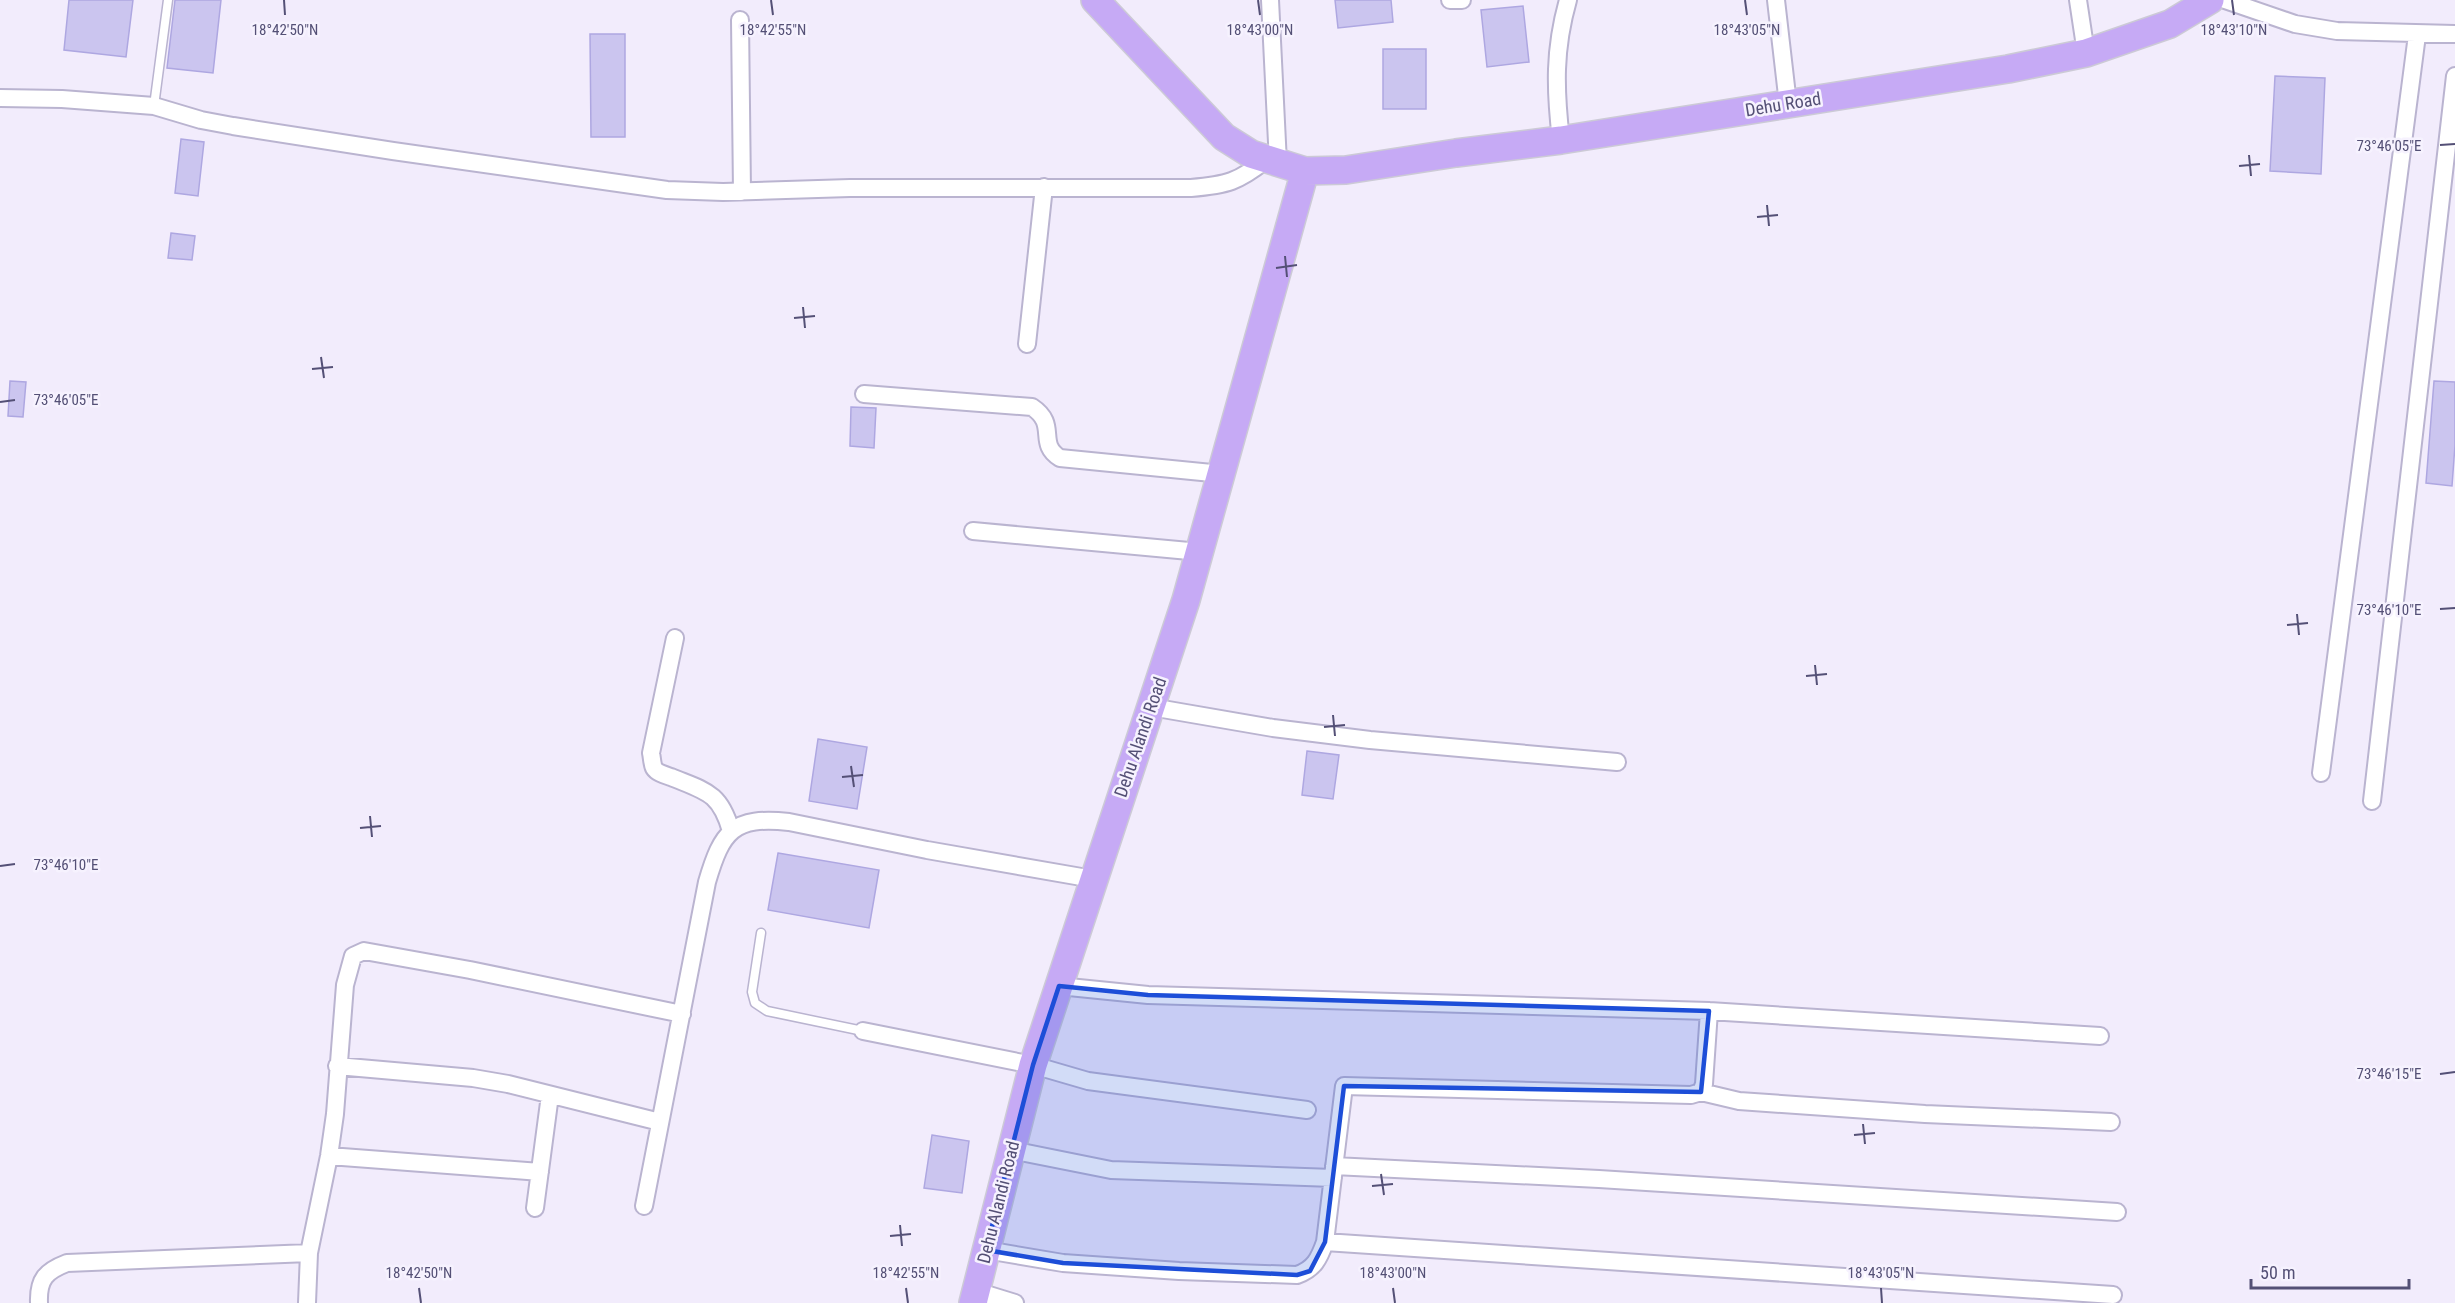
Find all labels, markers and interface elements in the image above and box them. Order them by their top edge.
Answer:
text: 18°42'50"N [252,21,318,39]
text: 18°42'55"N [740,21,806,39]
text: 18°43'00"N [1227,21,1293,39]
text: 18°43'05"N [1714,21,1780,39]
text: 18°43'10"N [2201,21,2267,39]
street label: Dehu Road [1744,88,1822,120]
text: 73°46'05"E [2357,137,2421,155]
text: 73°46'05"E [34,391,98,409]
text: 73°46'10"E [2357,601,2421,619]
street label: Dehu Alandi Road [1110,674,1170,800]
text: 73°46'10"E [34,856,98,874]
text: 73°46'15"E [2357,1065,2421,1083]
street label: Dehu Alandi Road [973,1139,1023,1265]
scale bar [2251,1252,2408,1290]
text: 50 m [2260,1262,2295,1283]
text: 18°42'50"N [386,1264,452,1282]
text: 18°42'55"N [873,1264,939,1282]
text: 18°43'00"N [1360,1264,1426,1282]
text: 18°43'05"N [1848,1264,1914,1282]

